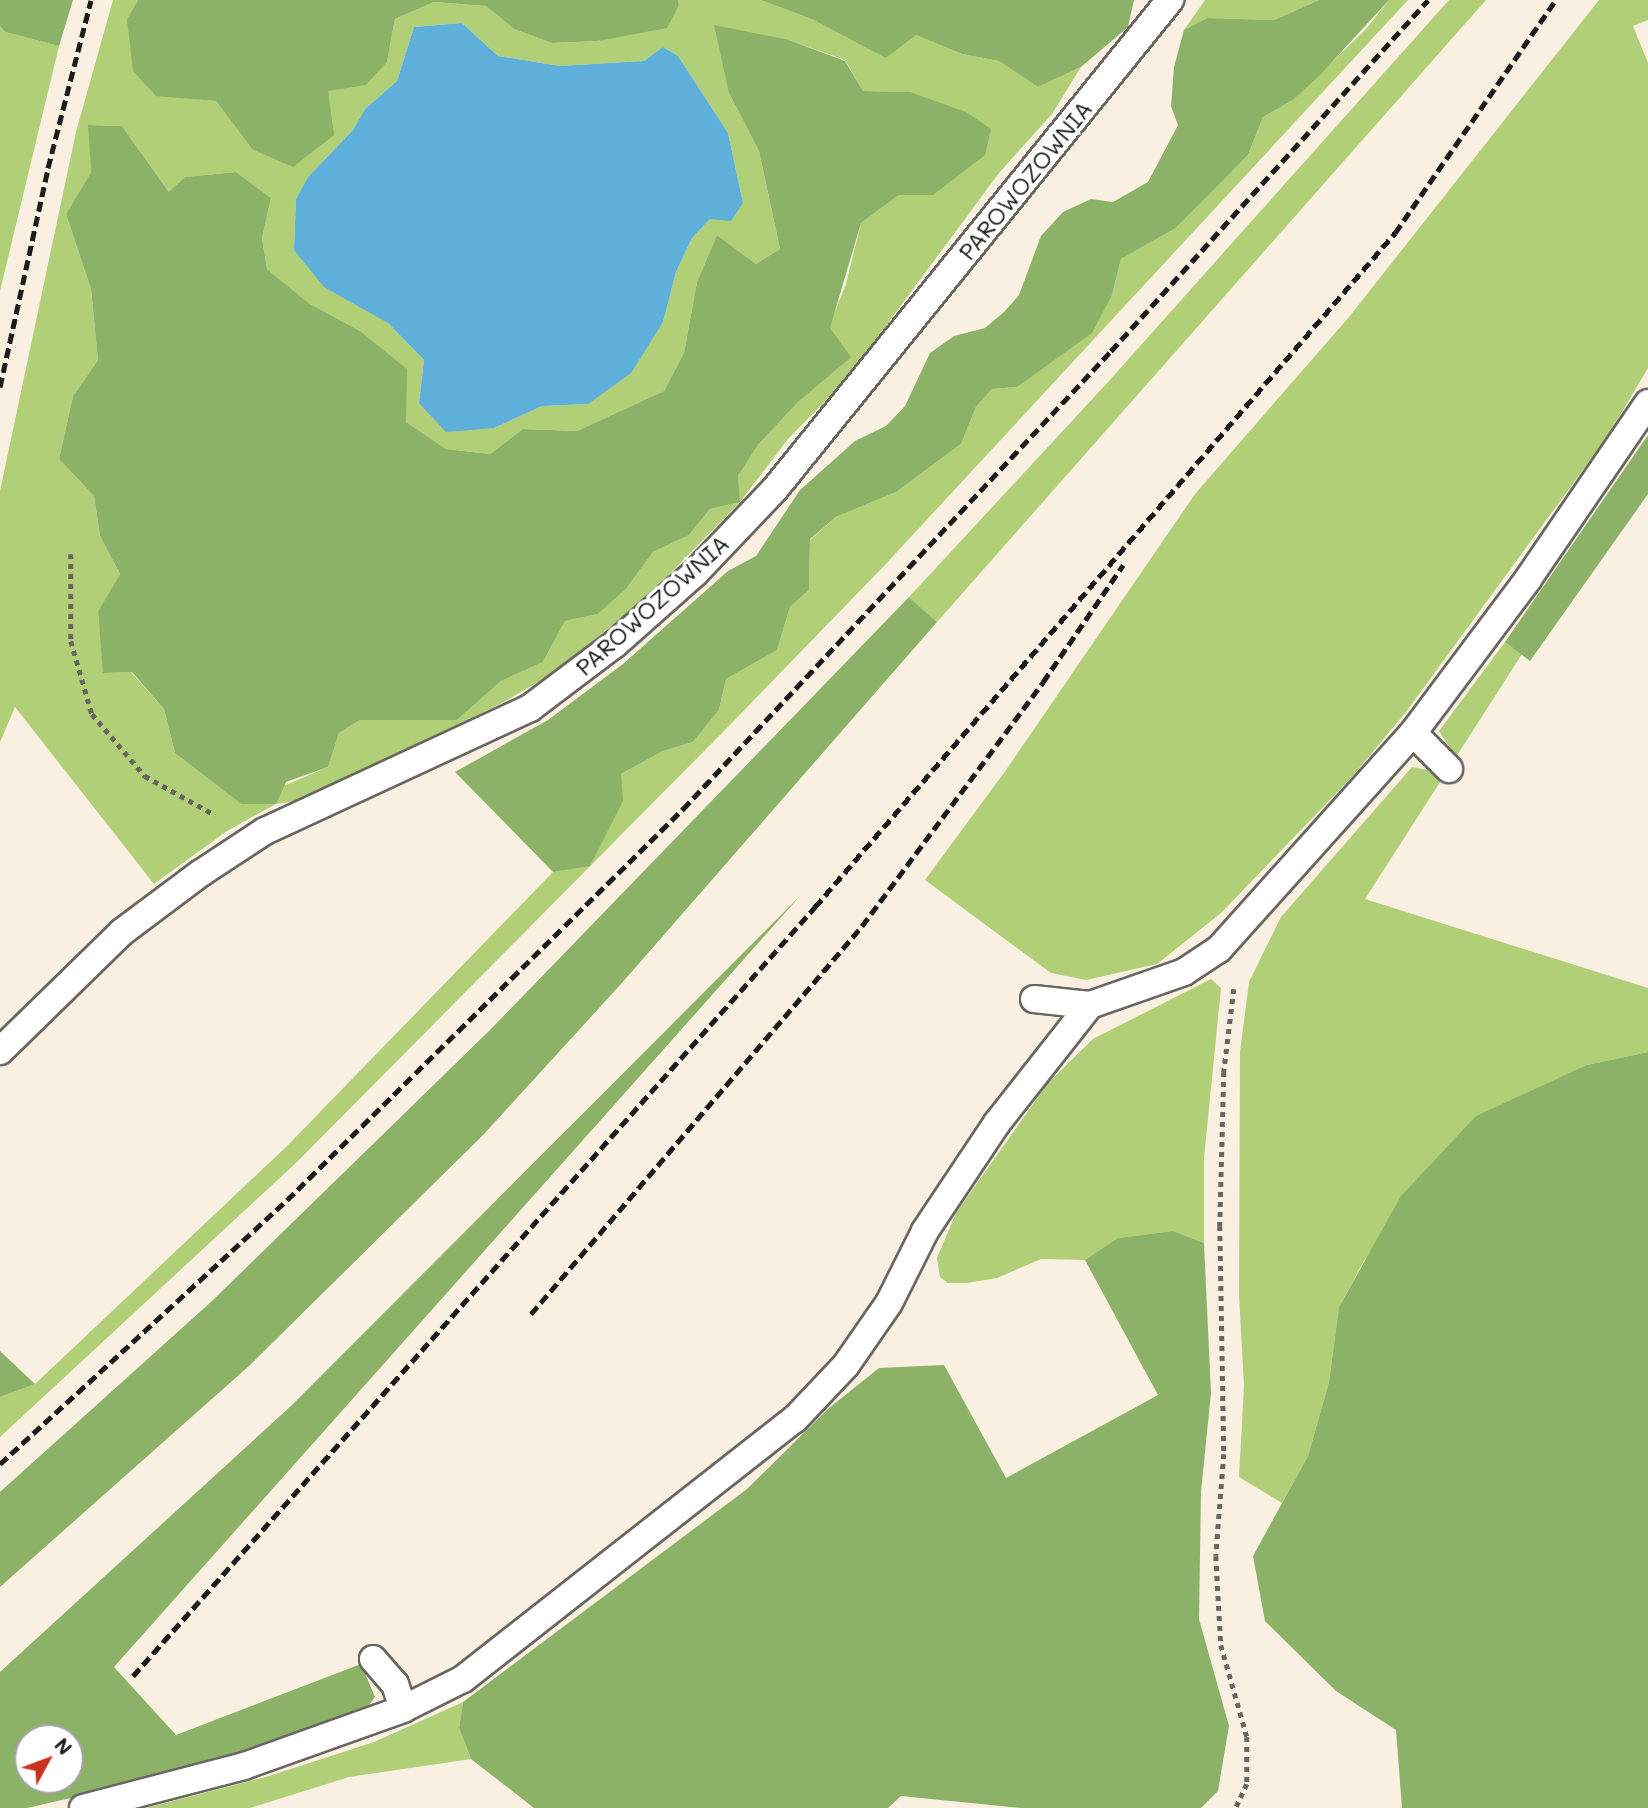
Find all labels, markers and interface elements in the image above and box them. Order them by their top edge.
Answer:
street label: PAROWOZOWNIA [952,95,1098,265]
street label: PAROWOZOWNIA [570,529,734,681]
north arrow [14,1724,84,1794]
text: N [50,1733,78,1760]

